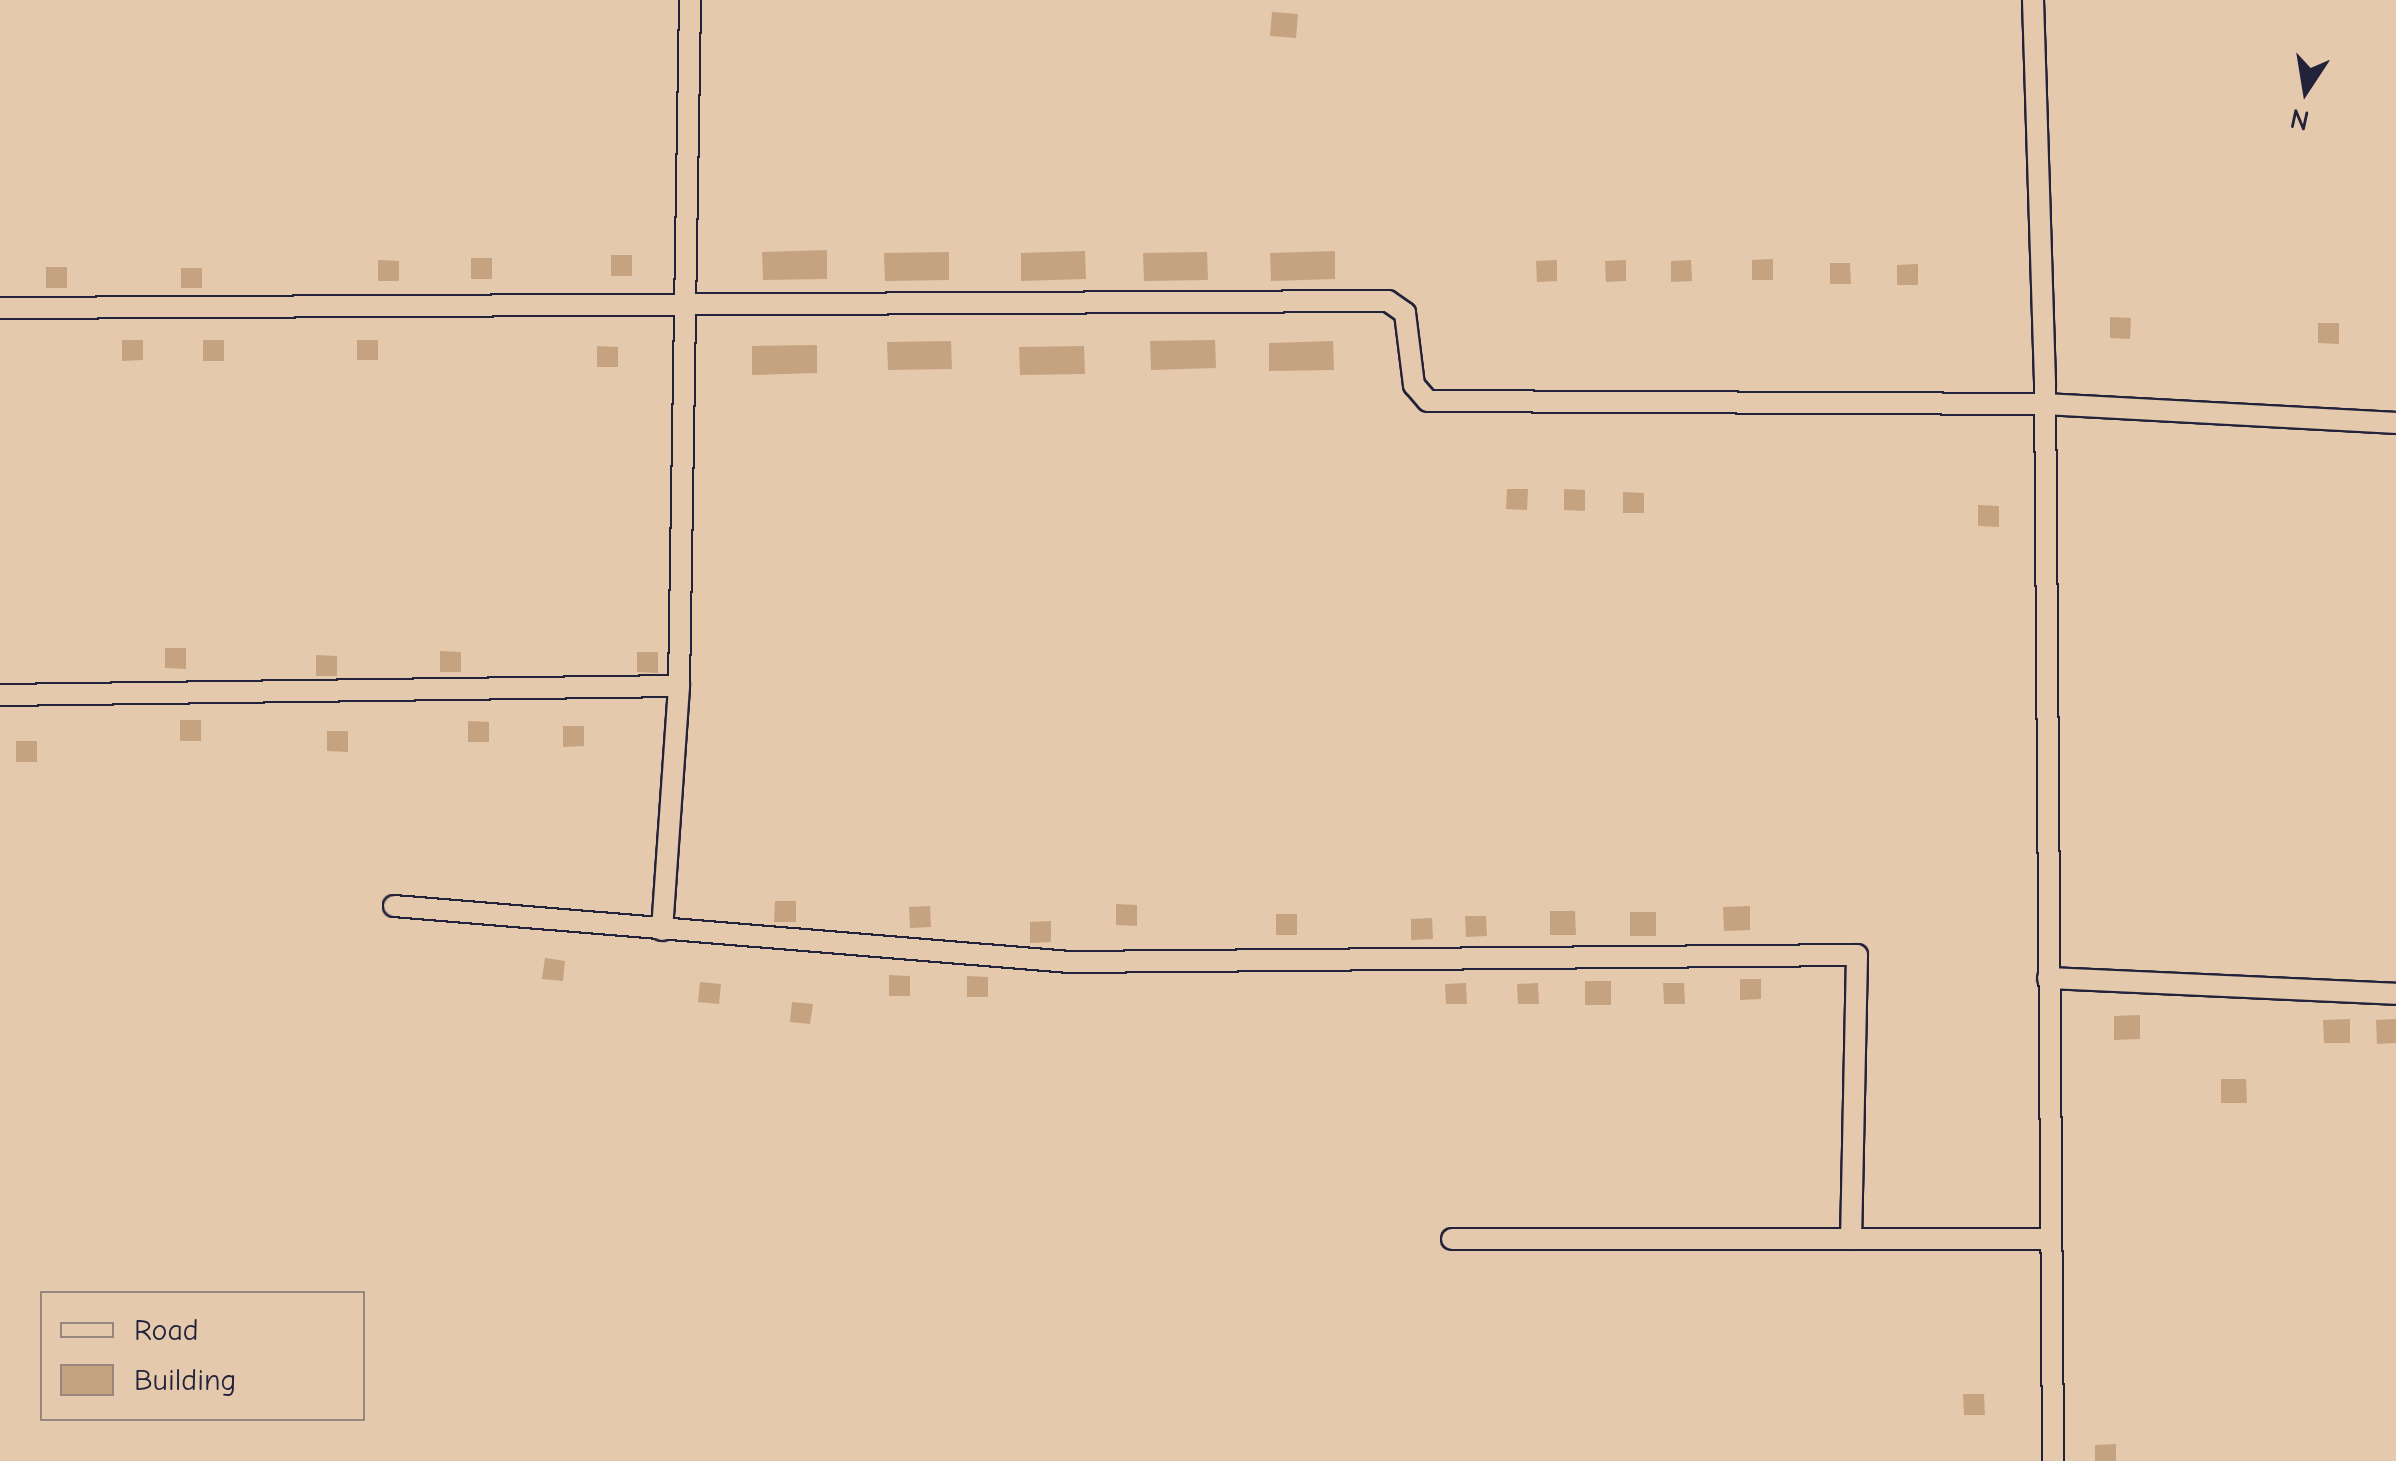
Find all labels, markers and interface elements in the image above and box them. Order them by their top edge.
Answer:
north arrow [2256,40,2356,140]
text: N [2288,102,2312,137]
legend [40,1291,365,1421]
text: Road [134,1313,199,1348]
text: Building [134,1363,237,1398]

